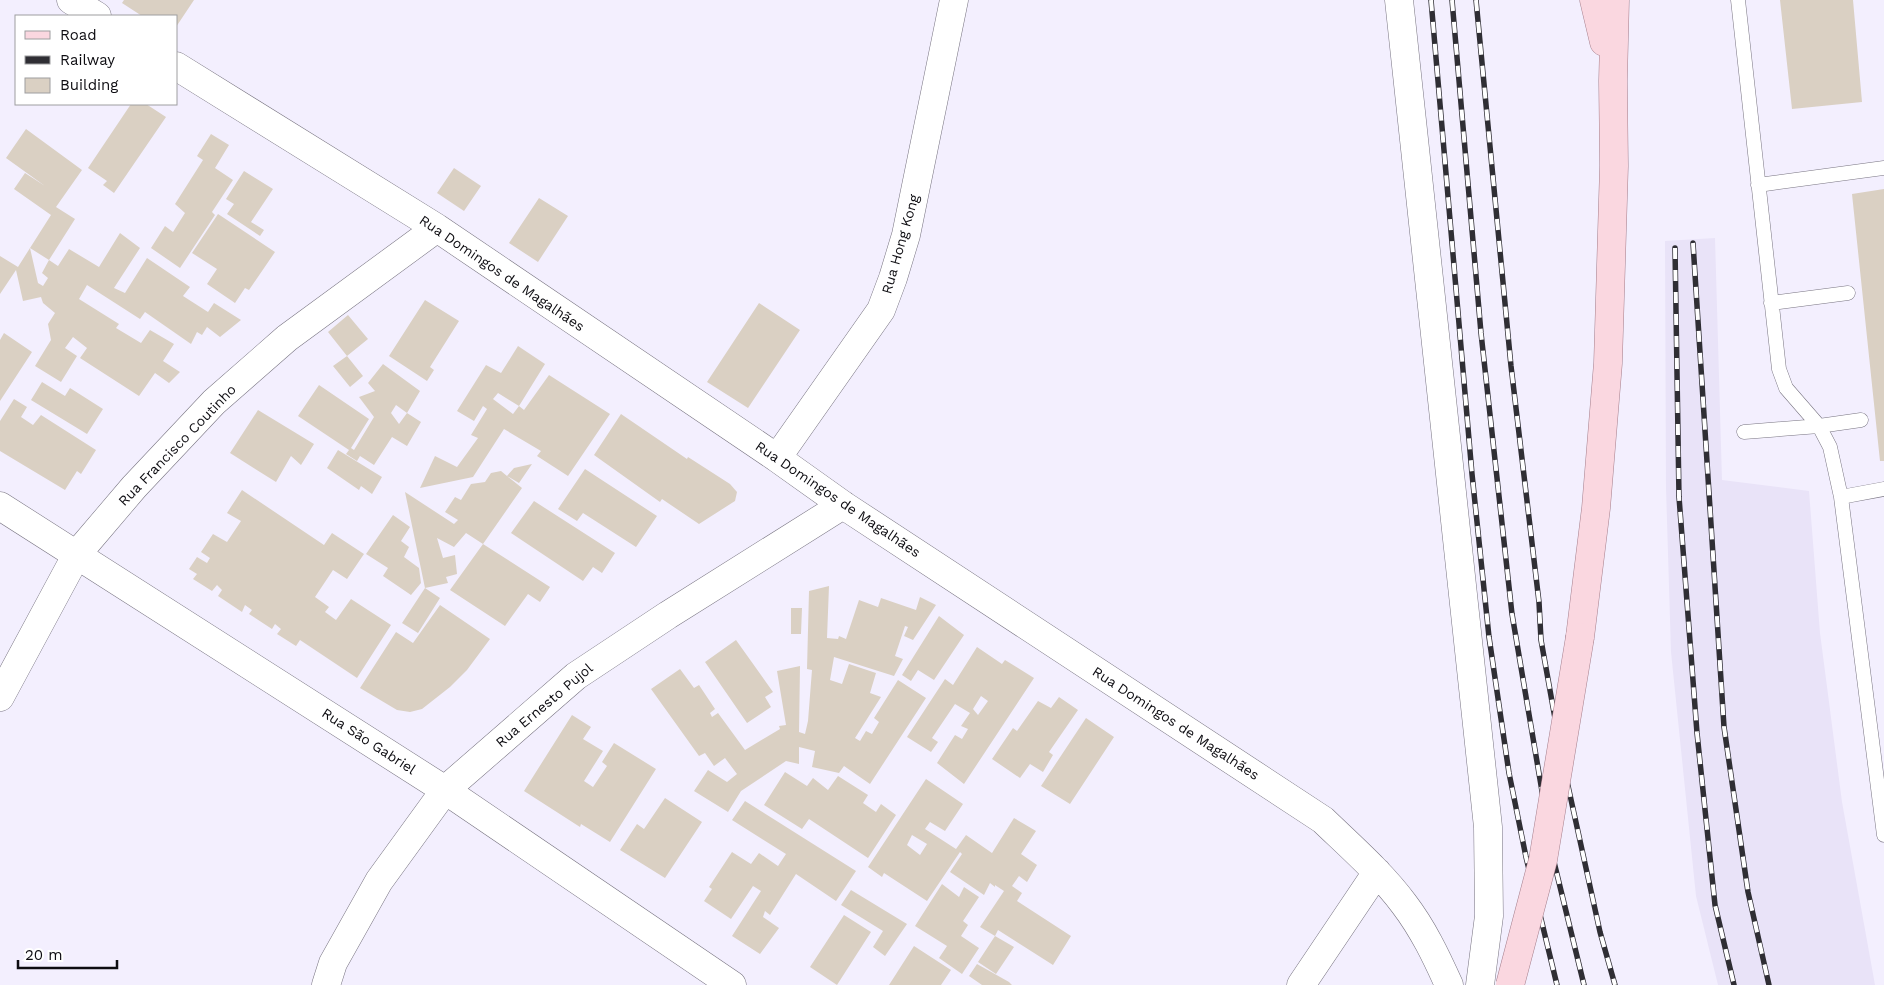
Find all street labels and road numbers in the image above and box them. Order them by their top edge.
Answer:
street label: Rua Hong Kong [878,192,922,296]
street label: Rua Domingos de Magalhães [416,212,588,334]
street label: Rua Francisco Coutinho [115,381,239,509]
street label: Rua Domingos de Magalhães [752,438,924,560]
street label: Rua Ernesto Pujol [492,659,596,750]
street label: Rua Domingos de Magalhães [1090,663,1262,783]
street label: Rua São Gabriel [319,705,420,778]

